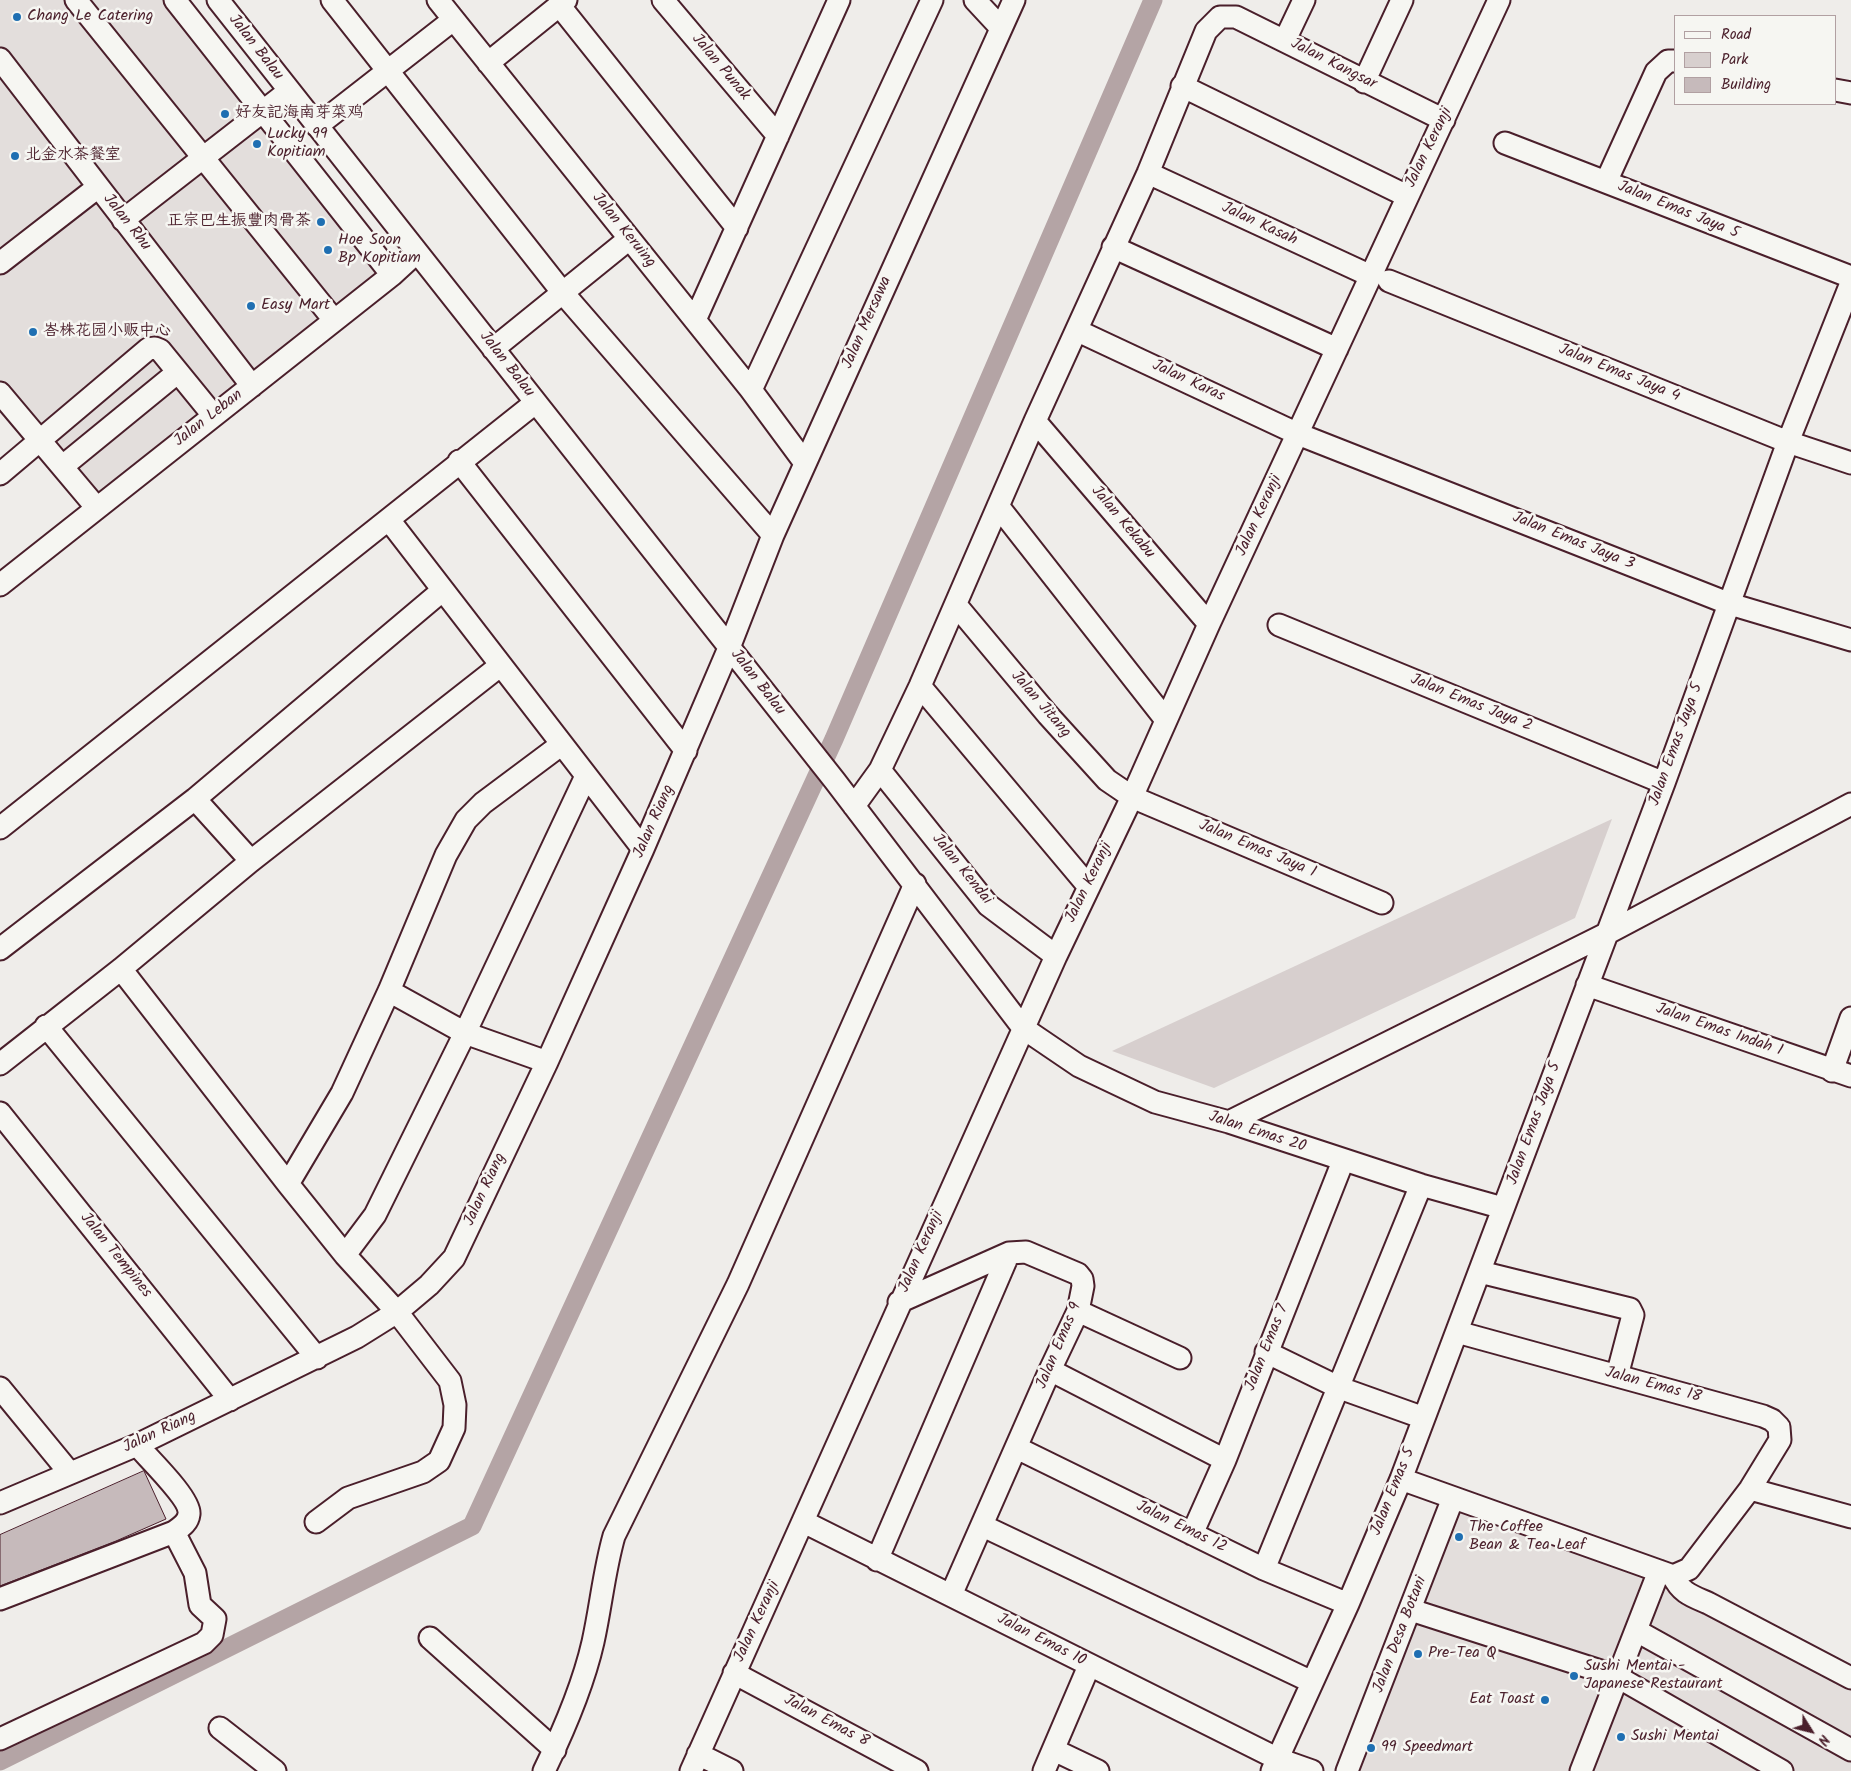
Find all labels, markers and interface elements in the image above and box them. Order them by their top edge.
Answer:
place label: Chang Le Catering [27,7,153,27]
marker: Chang Le Catering [11,11,23,23]
street label: Jalan Balau [223,11,287,85]
legend [1674,15,1836,105]
text: Road [1721,23,1751,47]
street label: Jalan Punak [687,31,753,105]
street label: Jalan Kangsar [1287,35,1379,95]
text: Park [1721,48,1748,72]
text: Building [1721,73,1771,97]
place label: 好友記海南芽菜鸡 [235,104,363,124]
street label: Jalan Keranji [1402,105,1458,191]
marker: 好友記海南芽菜鸡 [219,108,231,120]
place label: Lucky 99 Kopitiam [267,125,328,163]
marker: Lucky 99 Kopitiam [251,138,263,150]
place label: 北金水茶餐室 [25,146,121,166]
marker: 北金水茶餐室 [9,150,21,162]
street label: Jalan Emas Jaya 5 [1615,178,1741,244]
street label: Jalan Keruing [587,190,659,272]
street label: Jalan Rhu [98,191,154,255]
street label: Jalan Kasah [1218,199,1300,251]
place label: 正宗巴生振豐肉骨茶 [167,212,311,232]
marker: 正宗巴生振豐肉骨茶 [315,216,327,228]
place label: Hoe Soon Bp Kopitiam [338,231,421,269]
marker: Hoe Soon Bp Kopitiam [322,244,334,256]
street label: Jalan Mersawa [839,274,897,372]
place label: Easy Mart [261,296,330,316]
marker: Easy Mart [245,300,257,312]
place label: 峇株花园小贩中心 [43,322,171,342]
marker: 峇株花园小贩中心 [27,326,39,338]
street label: Jalan Balau [474,328,538,402]
street label: Jalan Emas Jaya 4 [1555,341,1683,407]
street label: Jalan Karas [1149,357,1227,407]
street label: Jalan Leban [171,386,247,452]
street label: Jalan Keranji [1233,472,1287,560]
street label: Jalan Kekabu [1086,483,1158,563]
street label: Jalan Emas Jaya 3 [1509,509,1637,575]
street label: Jalan Balau [725,646,789,720]
street label: Jalan Jitang [1006,668,1074,742]
street label: Jalan Emas Jaya 2 [1407,671,1535,737]
street label: Jalan Emas Jaya 5 [1646,681,1708,809]
street label: Jalan Riang [630,782,680,862]
street label: Jalan Emas Jaya 1 [1195,817,1319,883]
street label: Jalan Kendai [927,831,995,909]
street label: Jalan Keranji [1062,840,1118,926]
street label: Jalan Emas Indah 1 [1653,1000,1785,1062]
street label: Jalan Emas Jaya 5 [1504,1060,1566,1188]
street label: Jalan Emas 20 [1206,1108,1308,1158]
street label: Jalan Riang [461,1151,511,1229]
street label: Jalan Keranji [895,1208,949,1296]
street label: Jalan Tempines [75,1210,155,1302]
street label: Jalan Emas 9 [1033,1300,1087,1392]
street label: Jalan Emas 7 [1242,1302,1294,1394]
street label: Jalan Emas 18 [1603,1364,1703,1408]
street label: Jalan Riang [121,1408,199,1458]
street label: Jalan Emas 5 [1368,1445,1420,1539]
street label: Jalan Emas 12 [1133,1498,1229,1558]
place label: The Coffee Bean & Tea Leaf [1469,1518,1586,1556]
marker: The Coffee Bean & Tea Leaf [1453,1531,1465,1543]
street label: Jalan Desa Botani [1370,1574,1432,1696]
street label: Jalan Keranji [731,1578,785,1666]
street label: Jalan Emas 10 [993,1610,1089,1672]
place label: Pre-Tea Q [1428,1644,1496,1664]
marker: Pre-Tea Q [1412,1648,1424,1660]
place label: Sushi Mentai - Japanese Restaurant [1584,1657,1723,1695]
marker: Sushi Mentai - Japanese Restaurant [1568,1670,1580,1682]
place label: Eat Toast [1469,1690,1535,1710]
street label: Jalan Emas 8 [780,1691,872,1753]
marker: Eat Toast [1539,1694,1551,1706]
north arrow [1786,1706,1836,1756]
place label: Sushi Mentai [1631,1727,1719,1747]
text: N [1812,1730,1835,1750]
marker: Sushi Mentai [1615,1731,1627,1743]
place label: 99 Speedmart [1381,1738,1473,1758]
marker: 99 Speedmart [1365,1742,1377,1754]

